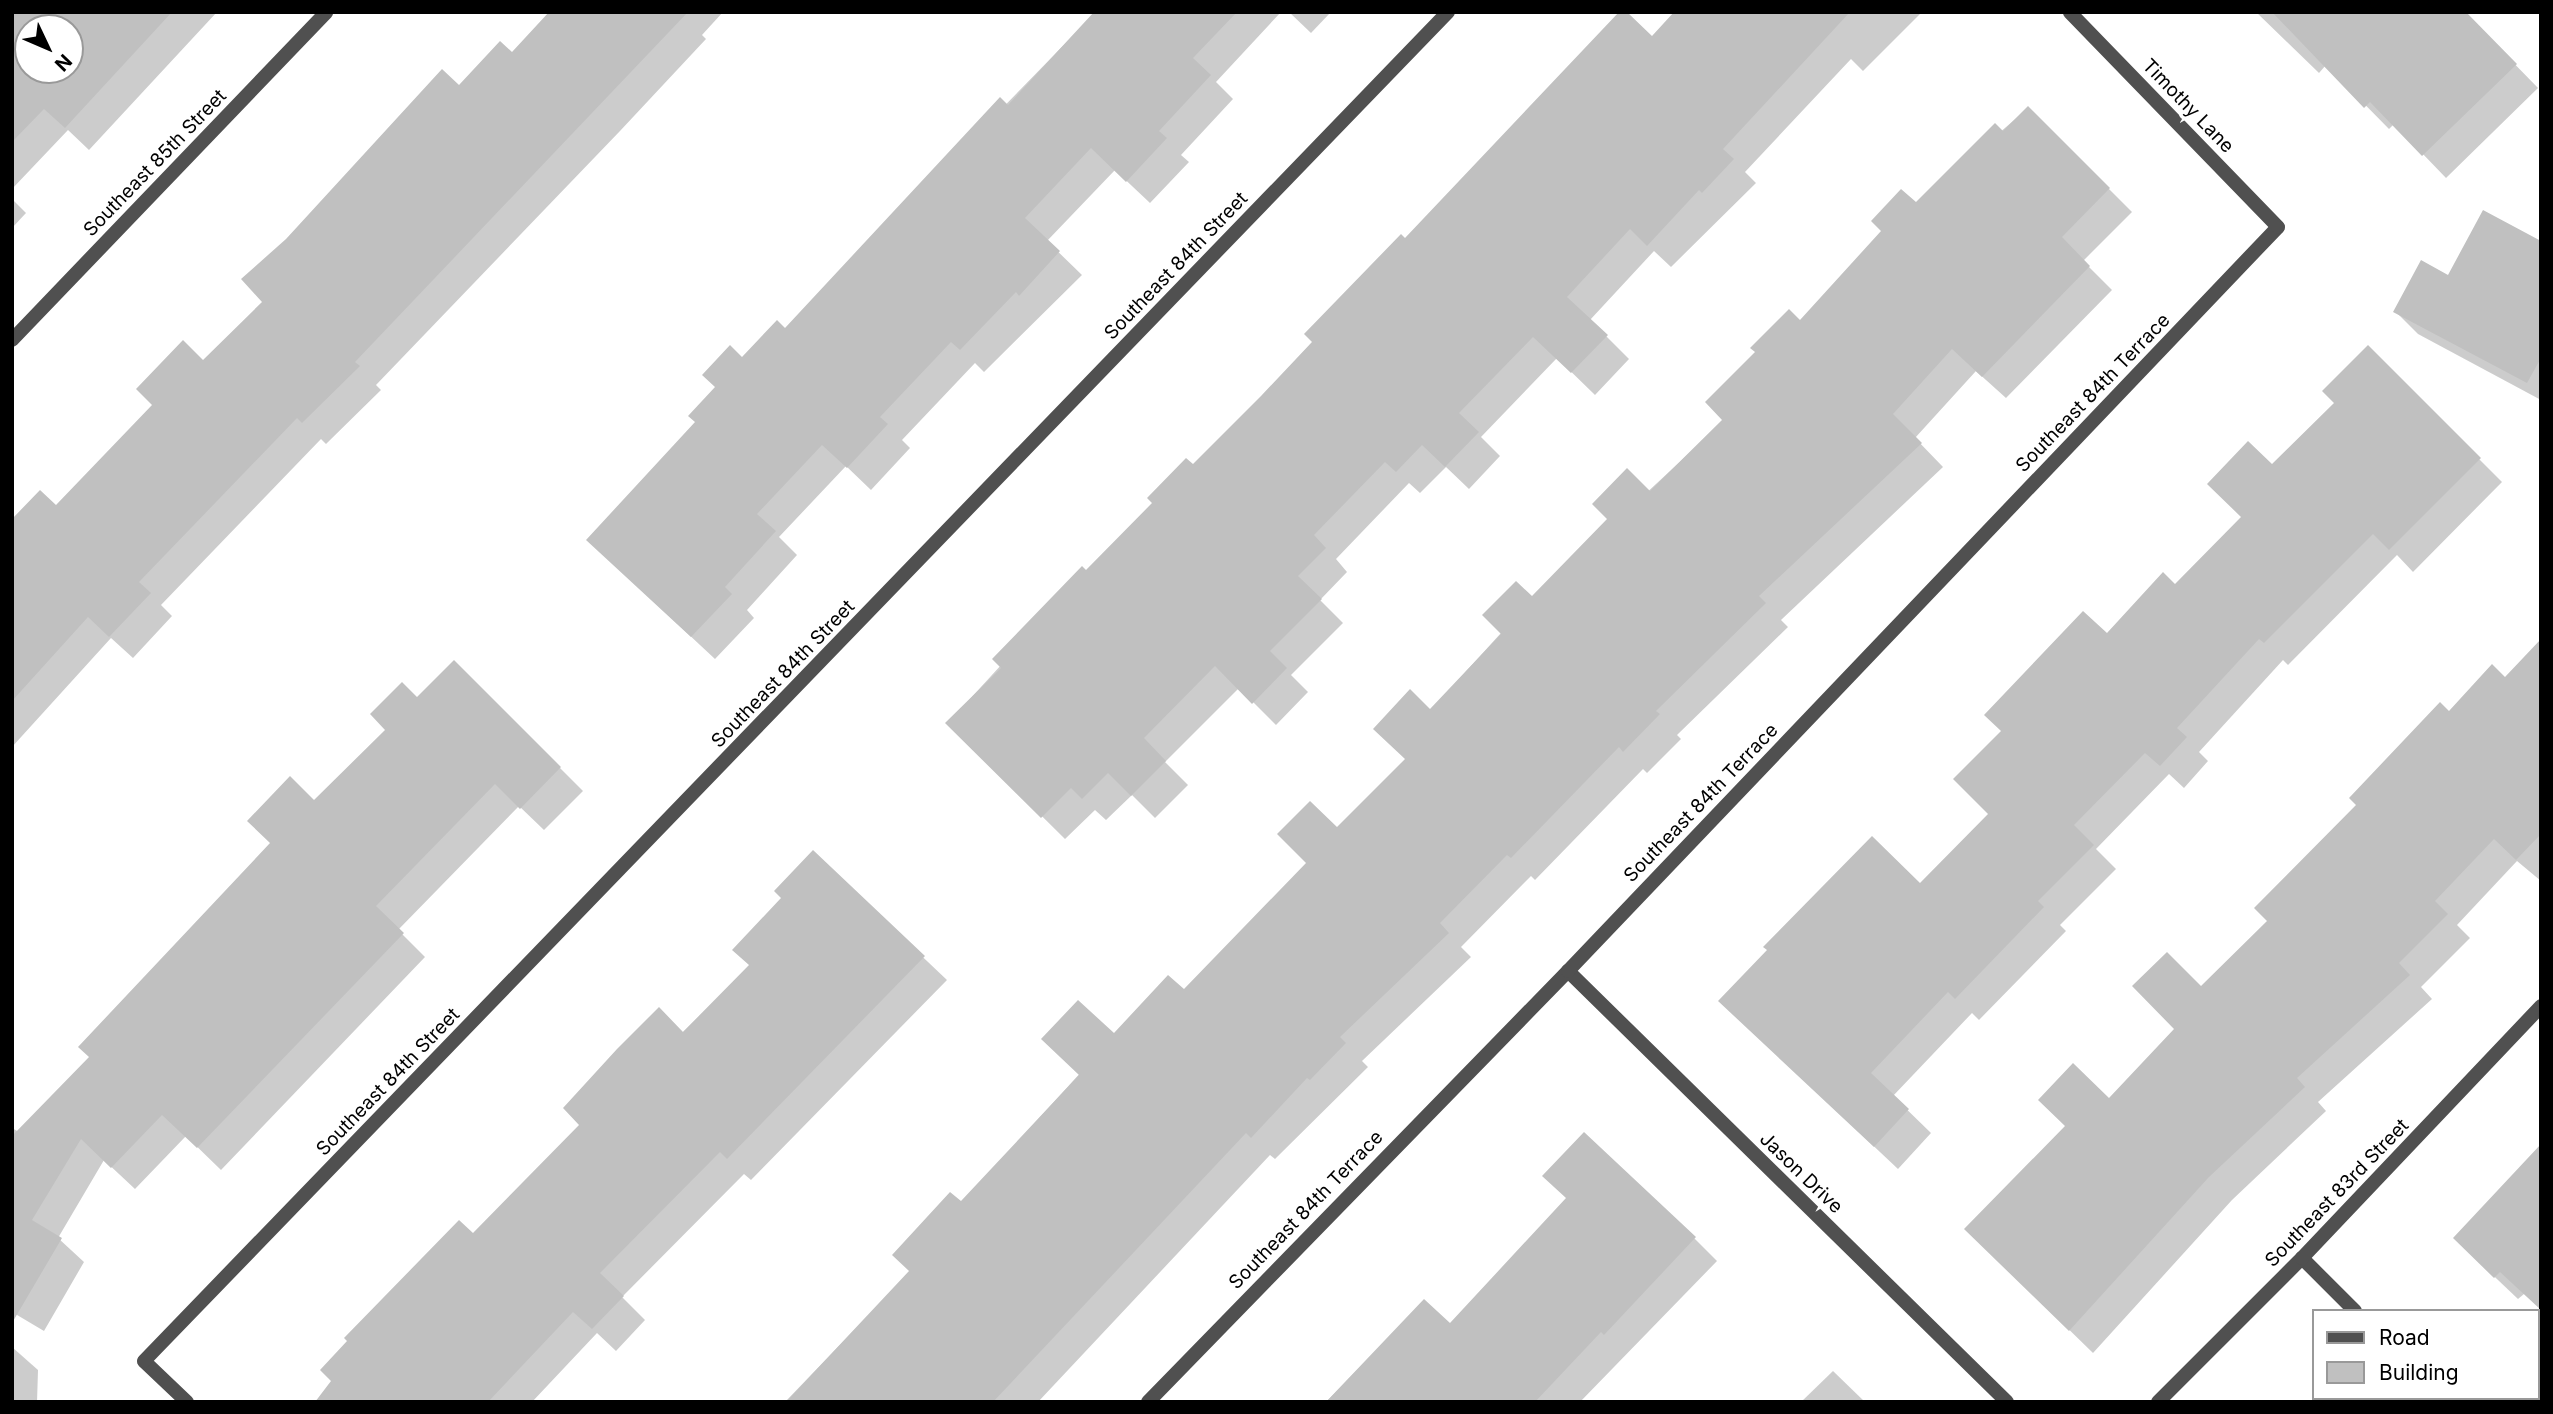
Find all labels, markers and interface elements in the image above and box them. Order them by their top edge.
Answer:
north arrow [14,14,84,84]
text: N [50,49,76,76]
street label: Timothy Lane [2137,54,2239,158]
street label: Southeast 85th Street [79,85,231,241]
street label: Southeast 84th Street [1100,188,1252,344]
street label: Southeast 84th Terrace [2011,309,2175,477]
street label: Southeast 84th Street [707,596,859,752]
street label: Southeast 84th Terrace [1619,719,1783,887]
street label: Southeast 84th Street [312,1004,464,1160]
street label: Southeast 83rd Street [2260,1114,2414,1272]
street label: Southeast 84th Terrace [1224,1126,1388,1294]
street label: Jason Drive [1755,1128,1847,1218]
legend [2312,1309,2539,1400]
text: Road [2379,1325,2430,1350]
text: Building [2379,1360,2459,1385]

